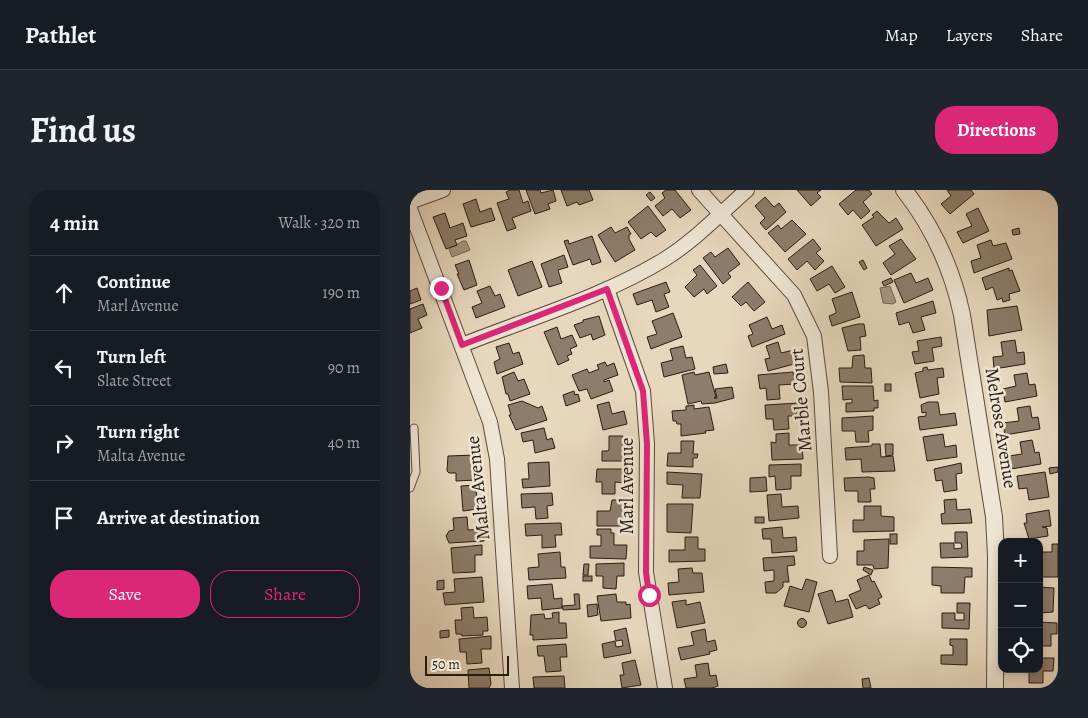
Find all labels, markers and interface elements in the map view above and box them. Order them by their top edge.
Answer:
text: Pathlet [25,19,96,51]
text: Map [885,23,918,47]
text: Layers [946,23,993,47]
text: Share [1021,23,1063,47]
text: Find us [30,106,136,154]
button: Directions [935,106,1058,154]
text: 4 min [50,209,99,237]
text: Walk · 320 m [278,212,360,234]
text: Continue [97,269,171,295]
route end [430,277,453,300]
icon: ahead [50,279,78,307]
text: 190 m [322,282,360,304]
text: Marl Avenue [97,295,179,317]
text: Turn left [97,344,166,370]
street label: Marble Court [784,347,818,453]
icon: left [50,354,78,382]
text: 90 m [328,357,360,379]
street label: Melrose Avenue [979,366,1023,490]
text: Slate Street [97,370,172,392]
text: Turn right [97,419,179,445]
icon: right [50,429,78,457]
text: 40 m [328,432,360,454]
street label: Malta Avenue [460,434,496,542]
street label: Marl Avenue [614,437,640,535]
text: Malta Avenue [97,445,185,467]
icon: arrive [50,504,78,532]
text: Arrive at destination [97,505,260,531]
map controls [998,538,1043,673]
button: + [998,538,1043,583]
button: Save [50,570,200,618]
button: Share [210,570,360,618]
button: − [998,583,1043,628]
route start [638,584,661,607]
button: locate [998,628,1043,673]
scale bar [425,653,509,676]
text: 50 m [432,655,460,674]

